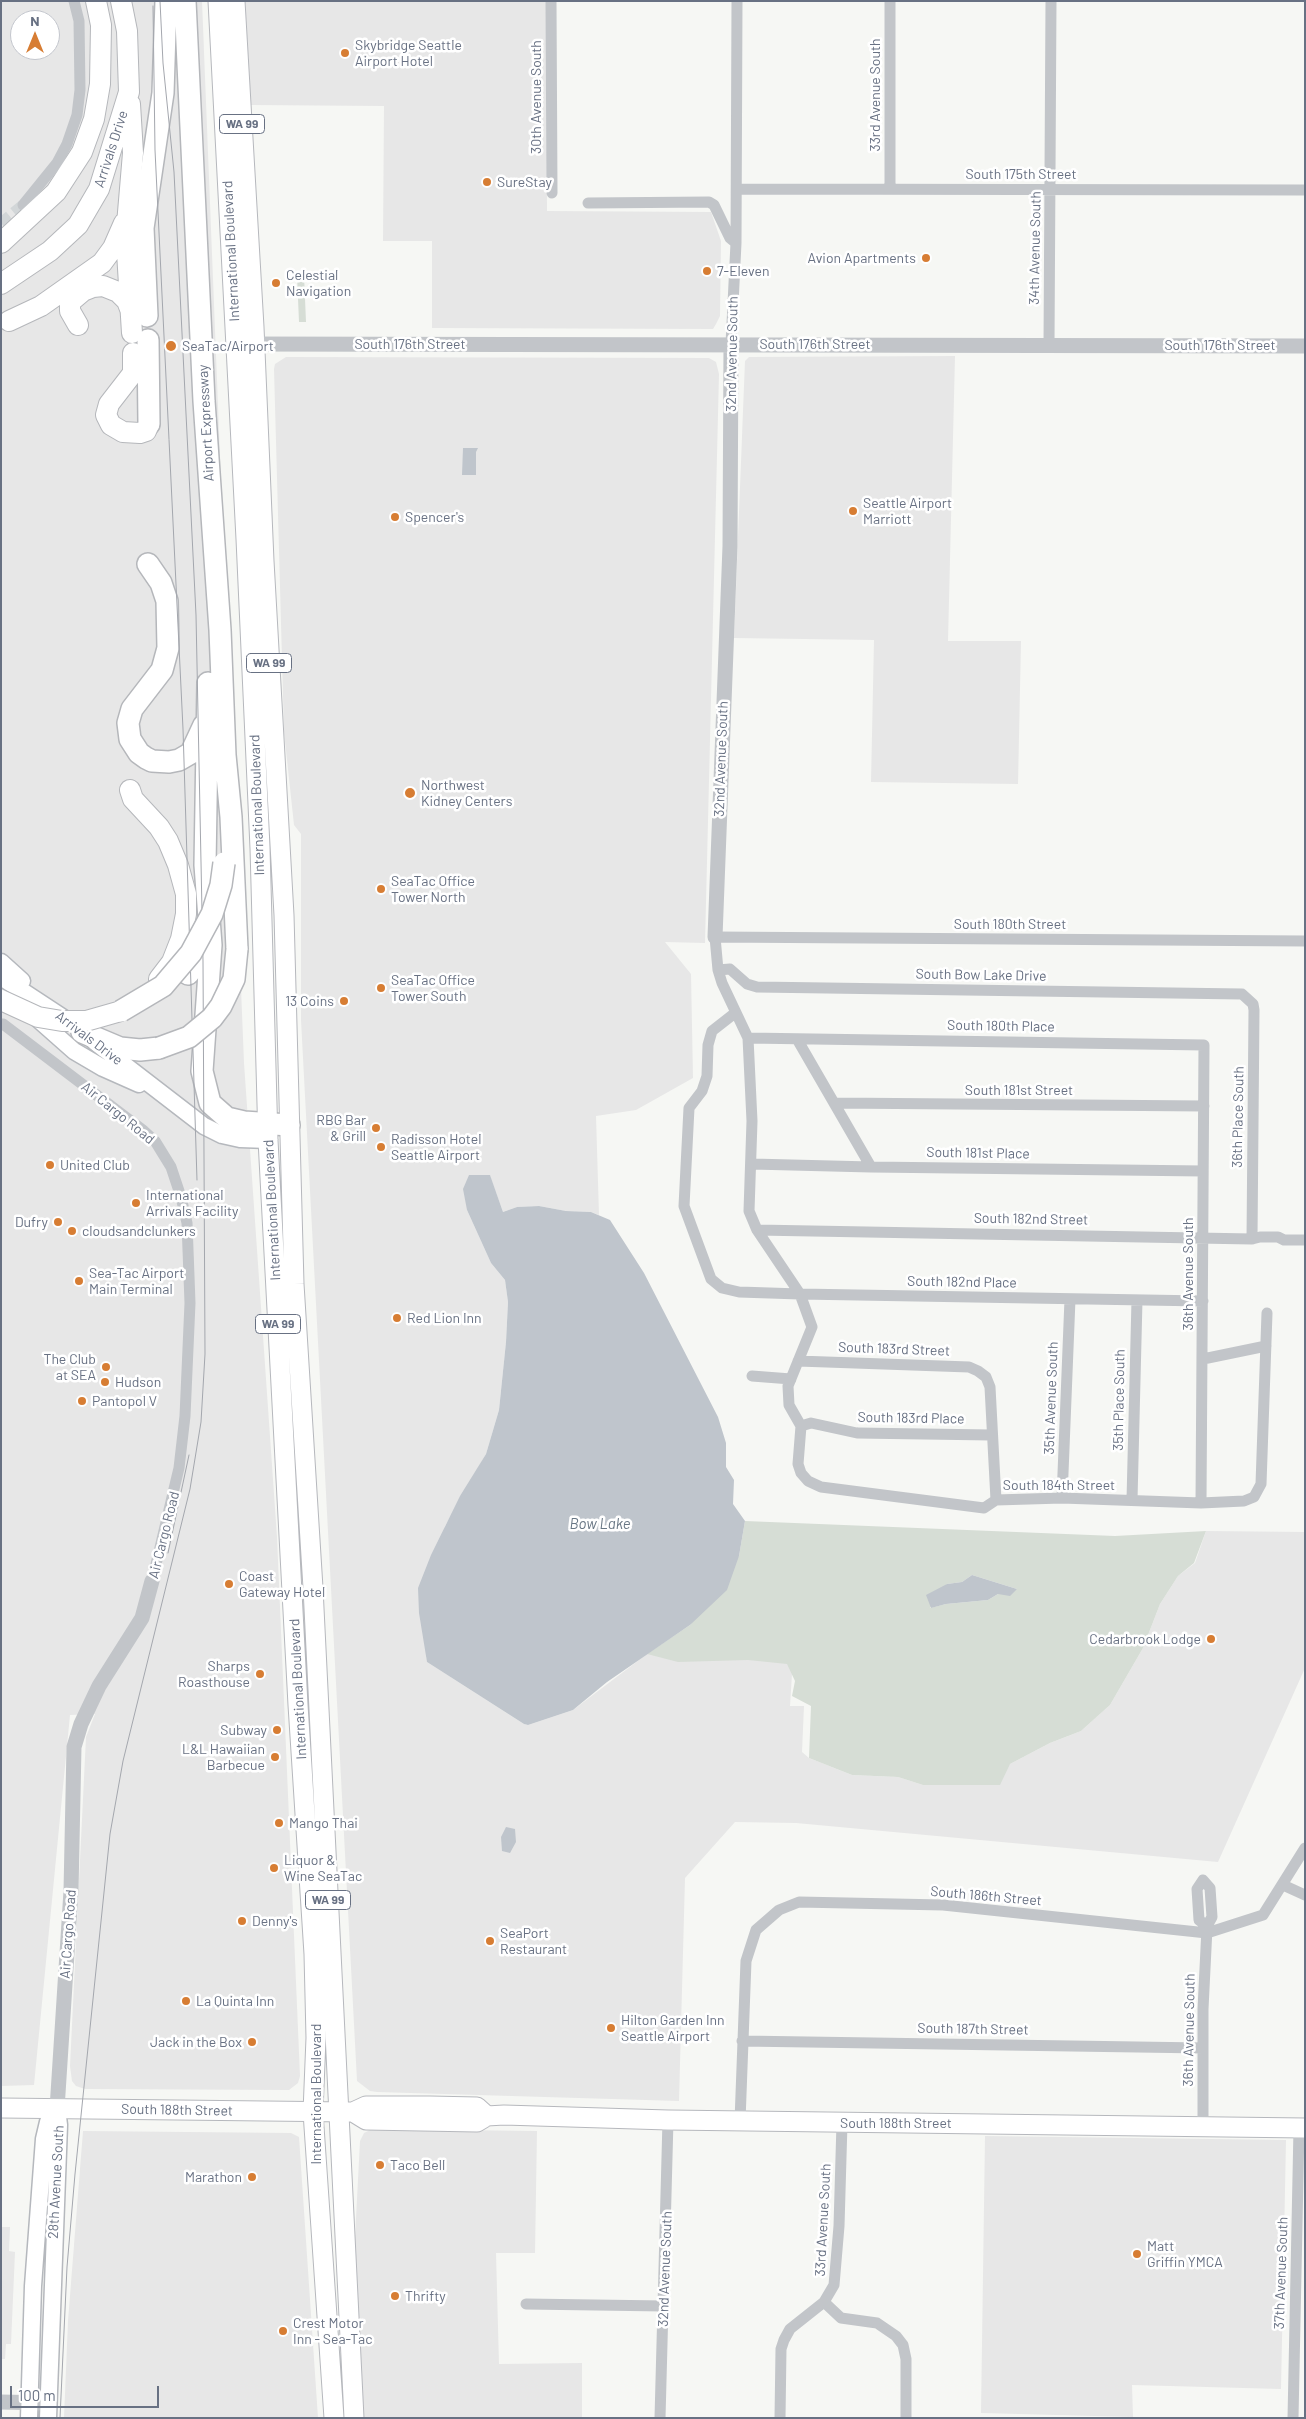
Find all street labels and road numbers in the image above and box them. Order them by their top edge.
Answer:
street label: 33rd Avenue South [867,38,883,152]
street label: 30th Avenue South [528,40,544,154]
street label: Arrivals Drive [91,108,131,190]
road number: WA 99 [220,115,264,134]
street label: South 175th Street [965,166,1077,182]
street label: International Boulevard [219,180,243,322]
street label: 34th Avenue South [1026,191,1044,305]
street label: 32nd Avenue South [723,296,741,412]
street label: South 176th Street [354,336,466,352]
street label: South 176th Street [759,336,871,352]
street label: South 176th Street [1164,337,1276,353]
street label: Airport Expressway [195,364,217,482]
road number: WA 99 [246,654,292,672]
street label: 32nd Avenue South [711,701,731,817]
street label: International Boulevard [246,734,268,876]
street label: South 180th Street [954,916,1066,932]
street label: South Bow Lake Drive [915,965,1047,985]
street label: Arrivals Drive [52,1007,126,1069]
street label: South 180th Place [947,1017,1055,1035]
street label: 36th Place South [1229,1066,1247,1168]
street label: Air Cargo Road [78,1078,158,1148]
street label: South 181st Street [965,1082,1073,1098]
street label: International Boulevard [260,1139,284,1281]
street label: South 181st Place [926,1144,1030,1162]
street label: South 182nd Street [974,1210,1088,1228]
street label: 36th Avenue South [1180,1217,1196,1331]
street label: South 182nd Place [907,1273,1017,1291]
road number: WA 99 [256,1315,300,1334]
street label: South 183rd Street [838,1339,950,1359]
street label: 35th Avenue South [1041,1341,1061,1455]
street label: 35th Place South [1110,1349,1128,1451]
street label: South 183rd Place [857,1409,965,1427]
street label: South 184th Street [1003,1477,1115,1493]
street label: Air Cargo Road [145,1490,183,1580]
street label: International Boulevard [286,1618,310,1760]
street label: South 186th Street [930,1883,1042,1909]
street label: Air Cargo Road [57,1889,79,1979]
road number: WA 99 [306,1890,350,1910]
street label: 36th Avenue South [1180,1973,1198,2087]
street label: South 187th Street [917,2020,1029,2038]
street label: International Boulevard [308,2023,324,2165]
street label: South 188th Street [121,2101,233,2119]
street label: South 188th Street [840,2115,952,2131]
street label: 28th Avenue South [45,2125,67,2239]
street label: 33rd Avenue South [812,2163,834,2277]
street label: 32nd Avenue South [655,2211,675,2327]
street label: 37th Avenue South [1271,2216,1291,2330]

